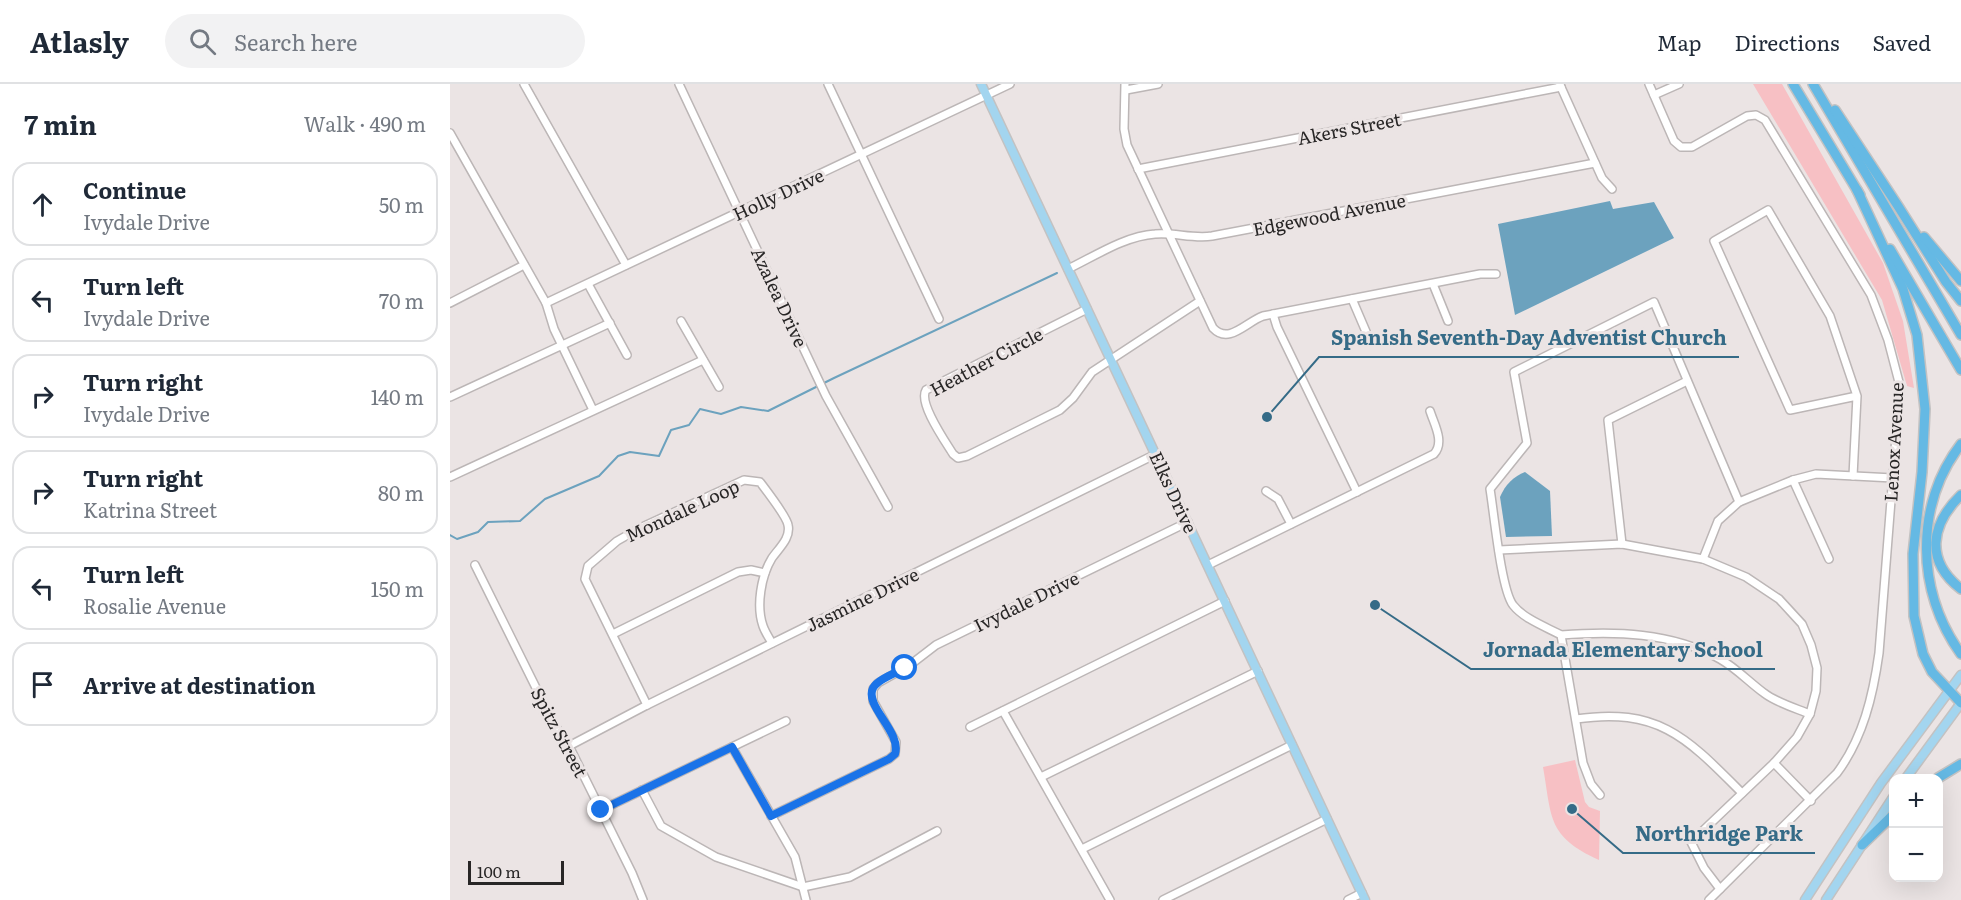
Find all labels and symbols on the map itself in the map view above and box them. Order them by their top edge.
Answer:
street label: Akers Street [1295,105,1404,151]
street label: Holly Drive [728,161,828,227]
street label: Edgewood Avenue [1250,186,1408,242]
street label: Azalea Drive [745,243,815,351]
callout: Spanish Seventh-Day Adventist Church [1319,319,1739,357]
street label: Heather Circle [925,320,1047,402]
text: Spanish Seventh-Day Adventist Church [1331,321,1727,351]
street label: Lenox Avenue [1876,382,1910,502]
street label: Elks Drive [1143,447,1205,537]
street label: Mondale Loop [621,472,743,548]
street label: Jasmine Drive [801,560,923,638]
street label: Ivydale Drive [969,564,1083,638]
callout: Jornada Elementary School [1471,631,1775,669]
text: Jornada Elementary School [1483,633,1763,663]
route start [891,654,917,680]
street label: Spitz Street [525,682,595,782]
route end [587,796,613,822]
callout: Northridge Park [1623,815,1815,853]
text: Northridge Park [1635,817,1803,847]
scale bar [468,858,564,886]

